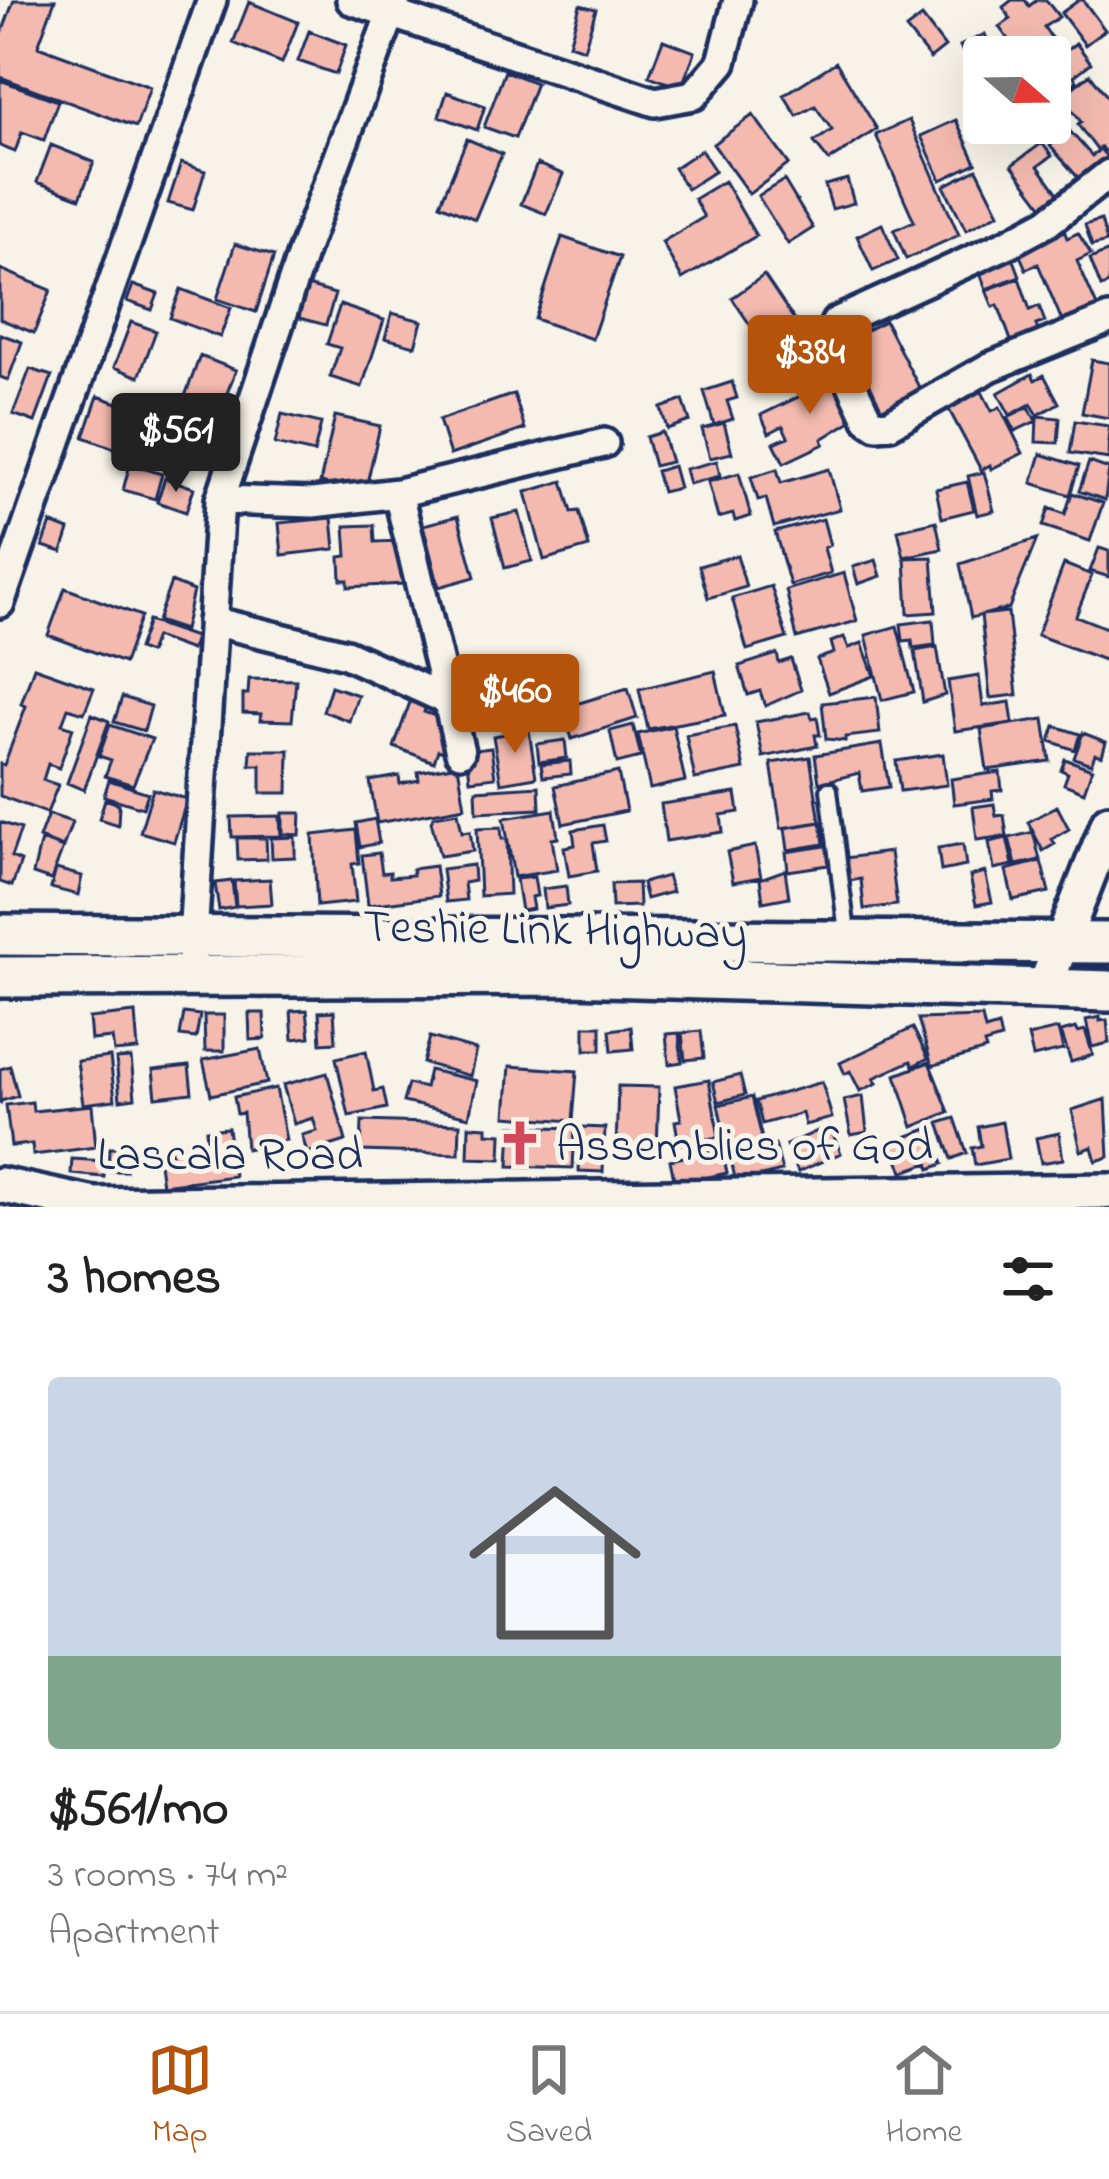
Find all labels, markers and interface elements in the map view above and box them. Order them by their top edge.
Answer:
north arrow [963,36,1071,144]
map controls [963,36,1071,144]
pin: $384 [739,315,881,417]
text: $384 [775,325,845,382]
pin: $561 [105,393,247,495]
text: $561 [138,403,214,460]
pin: $460 [444,654,586,756]
text: $460 [478,664,552,721]
street label: Teshie Link Highway [362,894,748,971]
place label: Assemblies of God [556,1113,933,1183]
church icon: Assemblies of God [495,1118,545,1168]
street label: Lascala Road [97,1122,363,1192]
text: 3 homes [48,1242,221,1317]
icon: filters [995,1246,1061,1312]
icon: home [447,1455,663,1671]
text: $561/mo [48,1773,229,1848]
text: 3 rooms · 74 m² [48,1848,288,1905]
text: Apartment [48,1905,220,1962]
tab: Map [147,2037,213,2157]
tab: Saved [506,2037,592,2157]
tab: Home [886,2037,962,2157]

